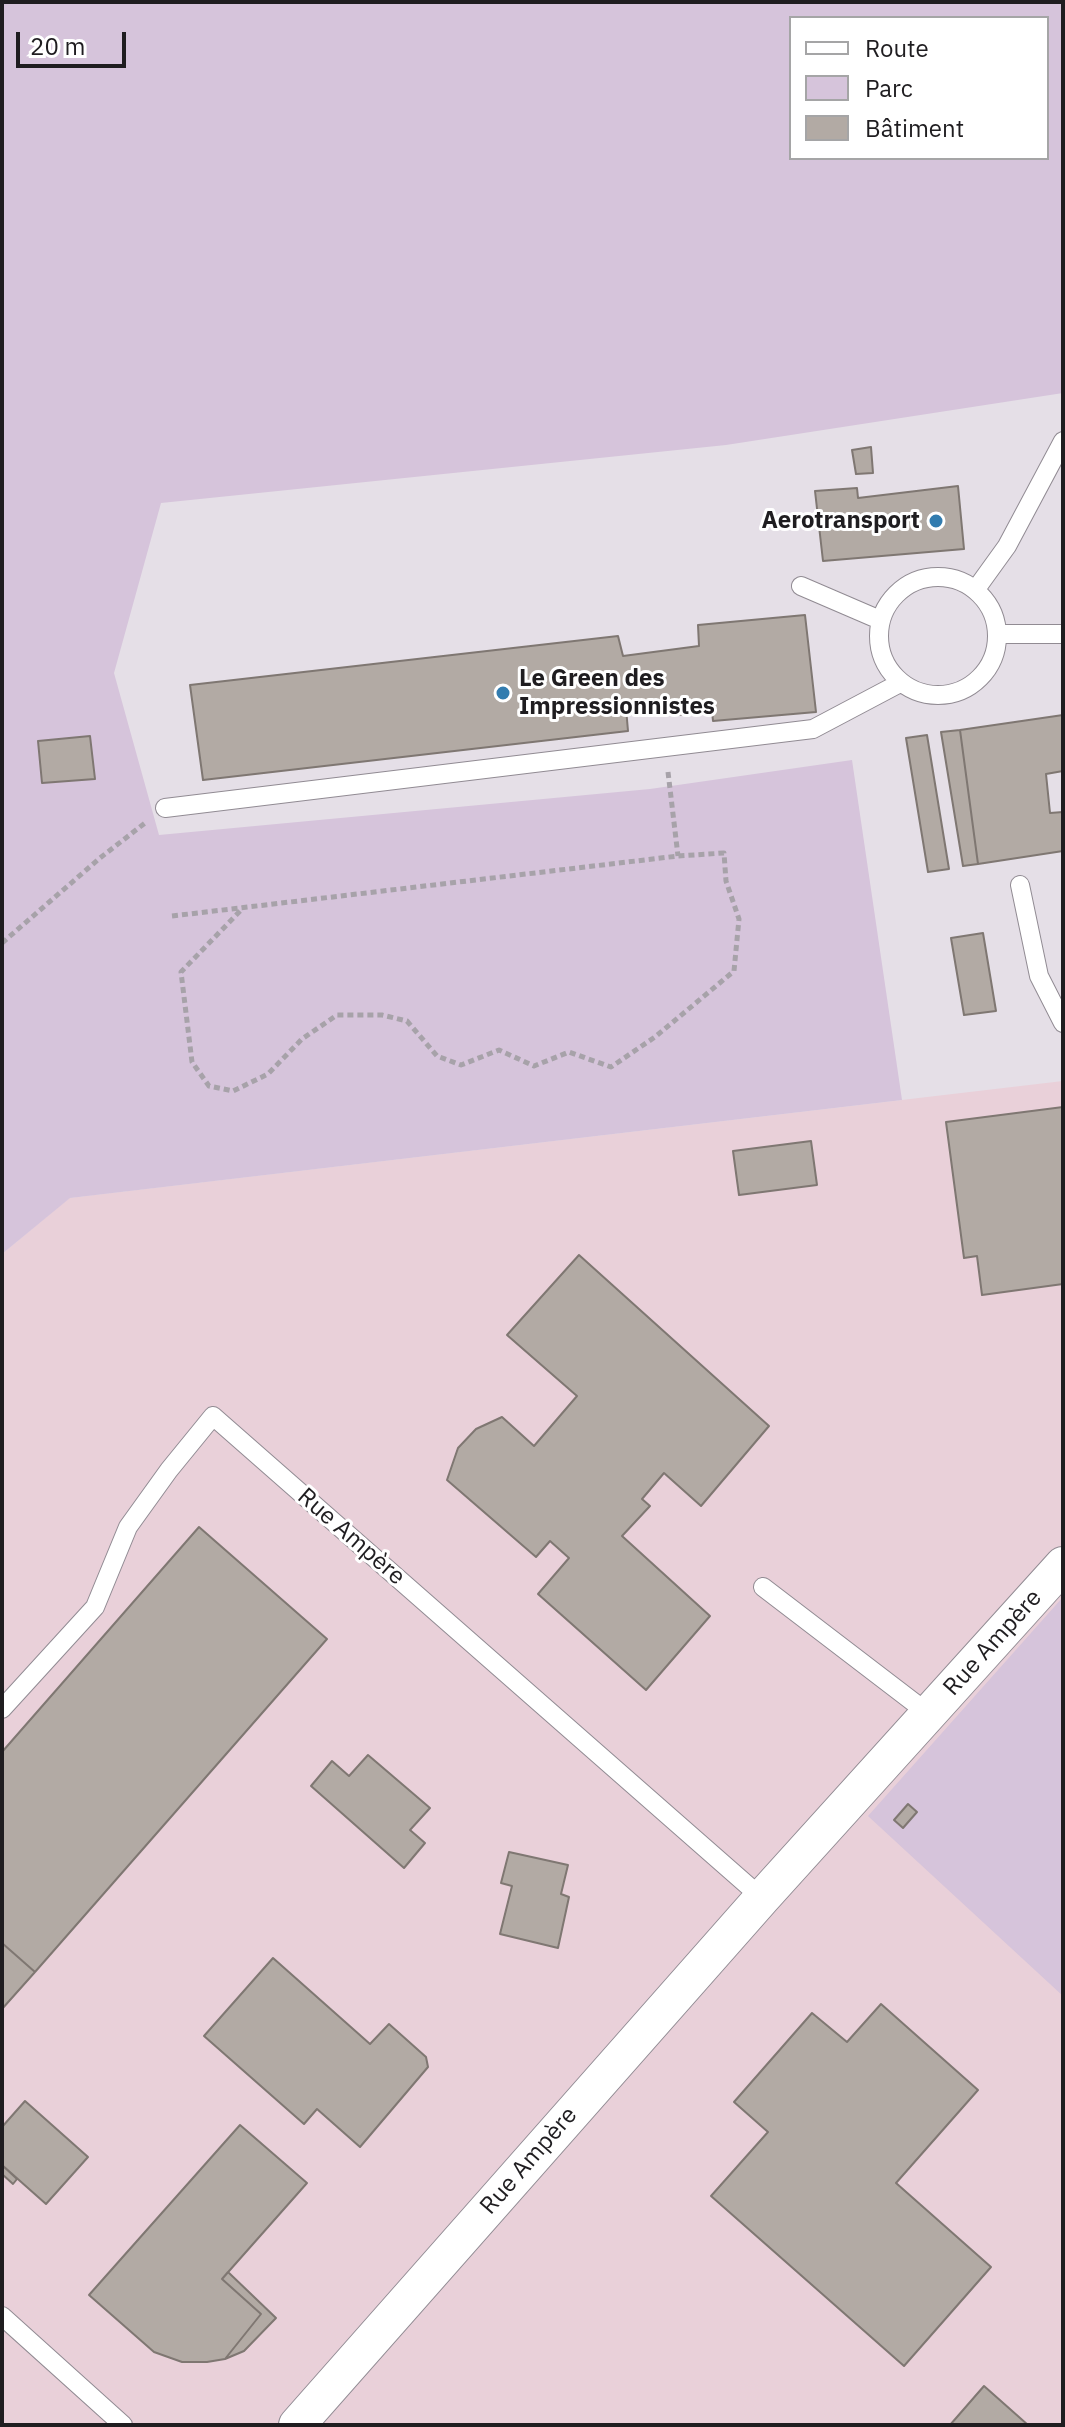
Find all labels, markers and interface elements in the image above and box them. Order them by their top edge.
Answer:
scale bar [20,16,130,66]
legend [789,16,1049,160]
text: 20 m [30,30,85,62]
text: Route [865,32,929,64]
text: Parc [865,72,913,104]
text: Bâtiment [865,112,964,144]
place label: Aerotransport [761,507,920,535]
marker: Aerotransport [927,512,945,530]
place label: Le Green des Impressionnistes [519,665,715,721]
marker: Le Green des Impressionnistes [494,684,512,702]
street label: Rue Ampère [291,1482,411,1592]
street label: Rue Ampère [938,1584,1048,1702]
street label: Rue Ampère [474,2101,584,2221]

